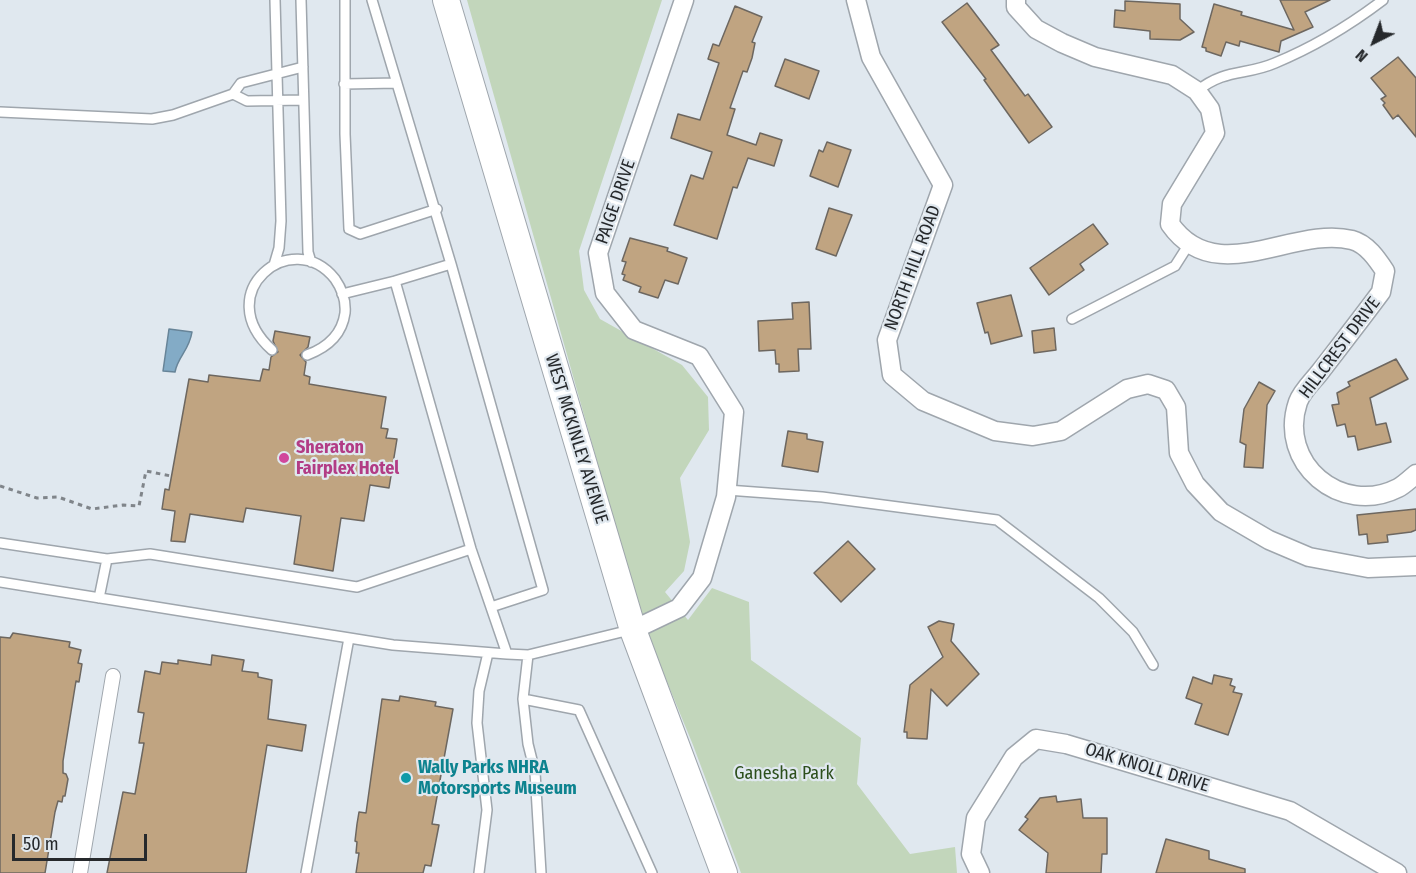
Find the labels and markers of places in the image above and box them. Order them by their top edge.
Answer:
place label: Sheraton Fairplex Hotel [296,437,399,480]
marker: Sheraton Fairplex Hotel [277,451,291,465]
place label: Wally Parks NHRA Motorsports Museum [418,757,577,800]
marker: Wally Parks NHRA Motorsports Museum [399,771,413,785]

